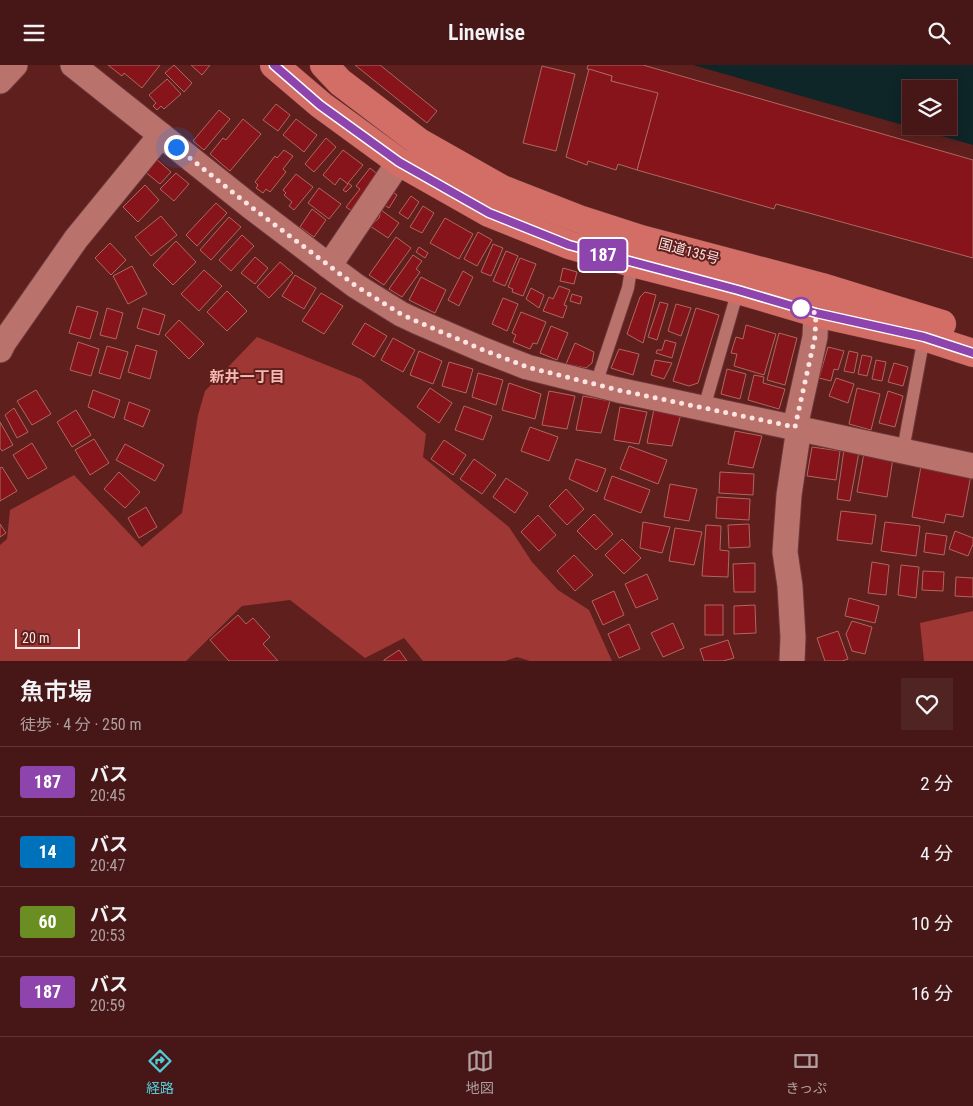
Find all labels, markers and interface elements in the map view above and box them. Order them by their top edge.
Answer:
icon: menu [20,19,48,47]
icon: search [925,19,953,47]
text: Linewise [448,20,525,45]
map controls [902,80,957,135]
button: layers [902,80,957,135]
your location [164,135,189,160]
street label: 国道135号 [657,235,721,267]
line badge: 187 [574,239,632,271]
text: 187 [589,244,617,265]
unlabelled marker [790,297,812,319]
district label: 新井一丁目 [209,368,285,386]
scale bar [15,626,80,649]
text: 20 m [22,630,50,646]
text: 魚市場 [20,678,92,706]
button: heart [901,678,953,730]
text: 徒歩 · 4 分 · 250 m [20,715,141,734]
text: バス [90,763,128,786]
text: 187 [34,771,61,792]
text: 2 分 [920,772,953,795]
text: 20:45 [90,786,125,805]
text: バス [90,833,128,856]
text: 14 [38,841,57,862]
text: 4 分 [920,842,953,865]
text: 20:47 [90,856,125,875]
text: バス [90,903,128,926]
text: 60 [38,911,57,932]
text: 10 分 [911,912,953,935]
text: 20:53 [90,926,125,945]
text: バス [90,973,128,996]
text: 187 [34,981,61,1002]
text: 16 分 [911,982,953,1005]
text: 20:59 [90,996,125,1015]
tab: 経路 [146,1047,174,1097]
tab: 地図 [466,1047,494,1097]
tab: きっぷ [786,1047,827,1097]

